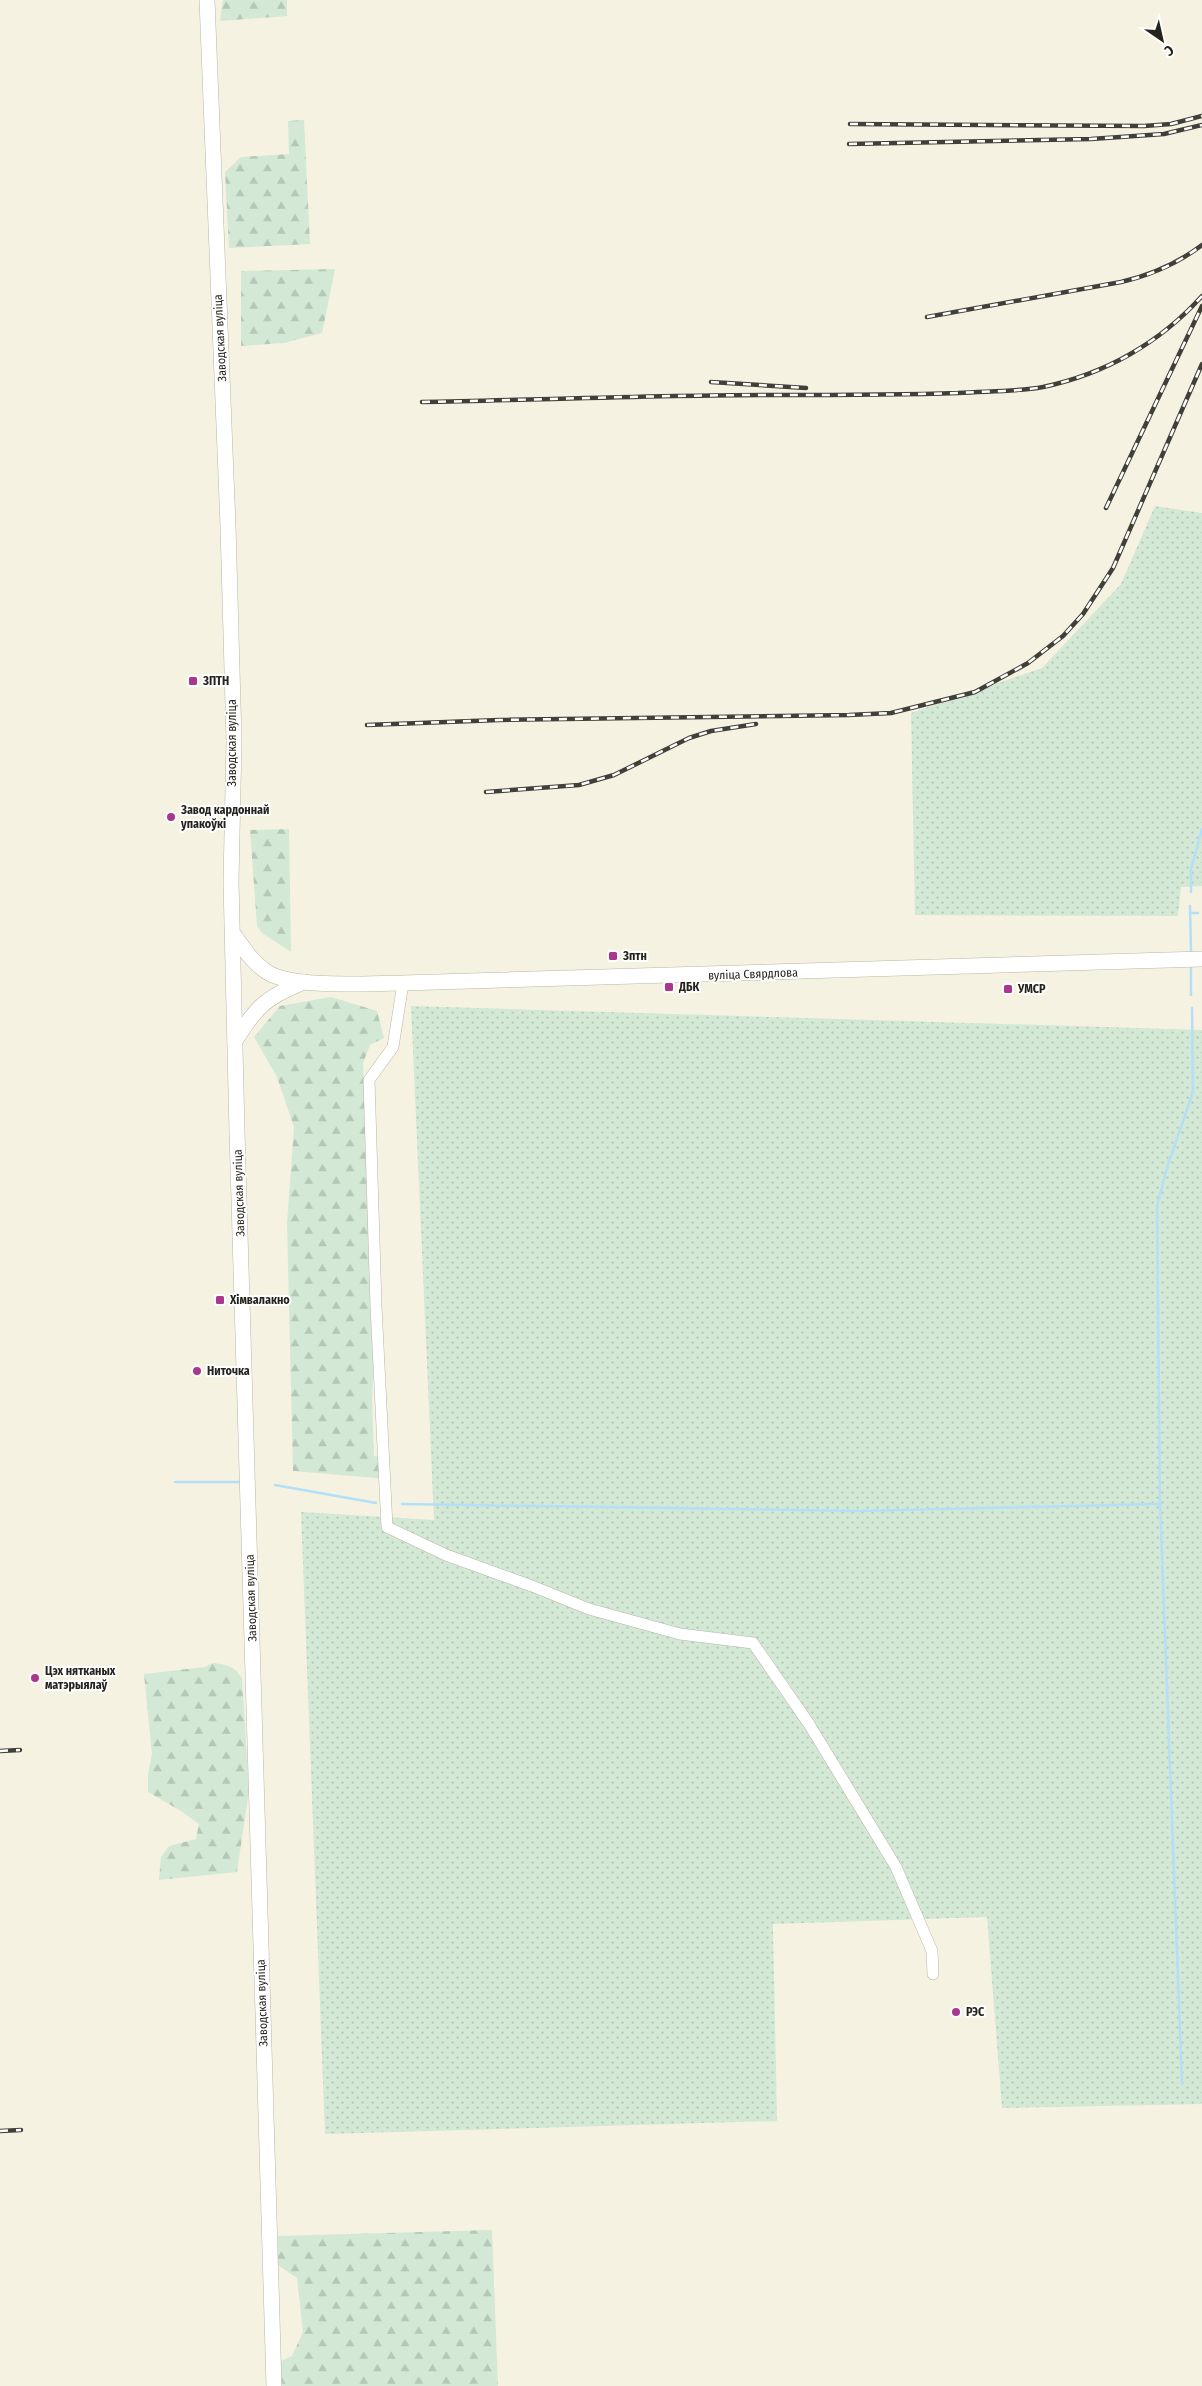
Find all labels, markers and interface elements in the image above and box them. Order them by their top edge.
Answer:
north arrow [1137,15,1187,65]
text: С [1161,41,1177,60]
street label: Заводская вуліца [211,294,229,382]
place label: ЗПТН [202,674,229,688]
marker: ЗПТН [187,675,199,687]
street label: Заводская вуліца [225,699,239,787]
place label: Завод кардоннай упакоўкі [180,803,269,831]
marker: Завод кардоннай упакоўкі [165,811,177,823]
place label: Зптн [622,949,647,963]
marker: Зптн [607,950,619,962]
street label: вуліца Свярдлова [708,965,798,983]
place label: ДБК [678,980,699,994]
marker: ДБК [663,981,675,993]
place label: УМСР [1017,982,1046,996]
marker: УМСР [1002,983,1014,995]
street label: Заводская вуліца [230,1149,248,1237]
place label: Хімвалакно [229,1293,290,1307]
marker: Хімвалакно [214,1294,226,1306]
place label: Ниточка [207,1364,250,1378]
marker: Ниточка [191,1365,203,1377]
street label: Заводская вуліца [242,1554,260,1642]
place label: Цэх нятканых матэрыялаў [45,1664,116,1692]
marker: Цэх нятканых матэрыялаў [29,1672,41,1684]
street label: Заводская вуліца [253,1959,271,2047]
place label: РЭС [966,2005,985,2019]
marker: РЭС [950,2006,962,2018]

